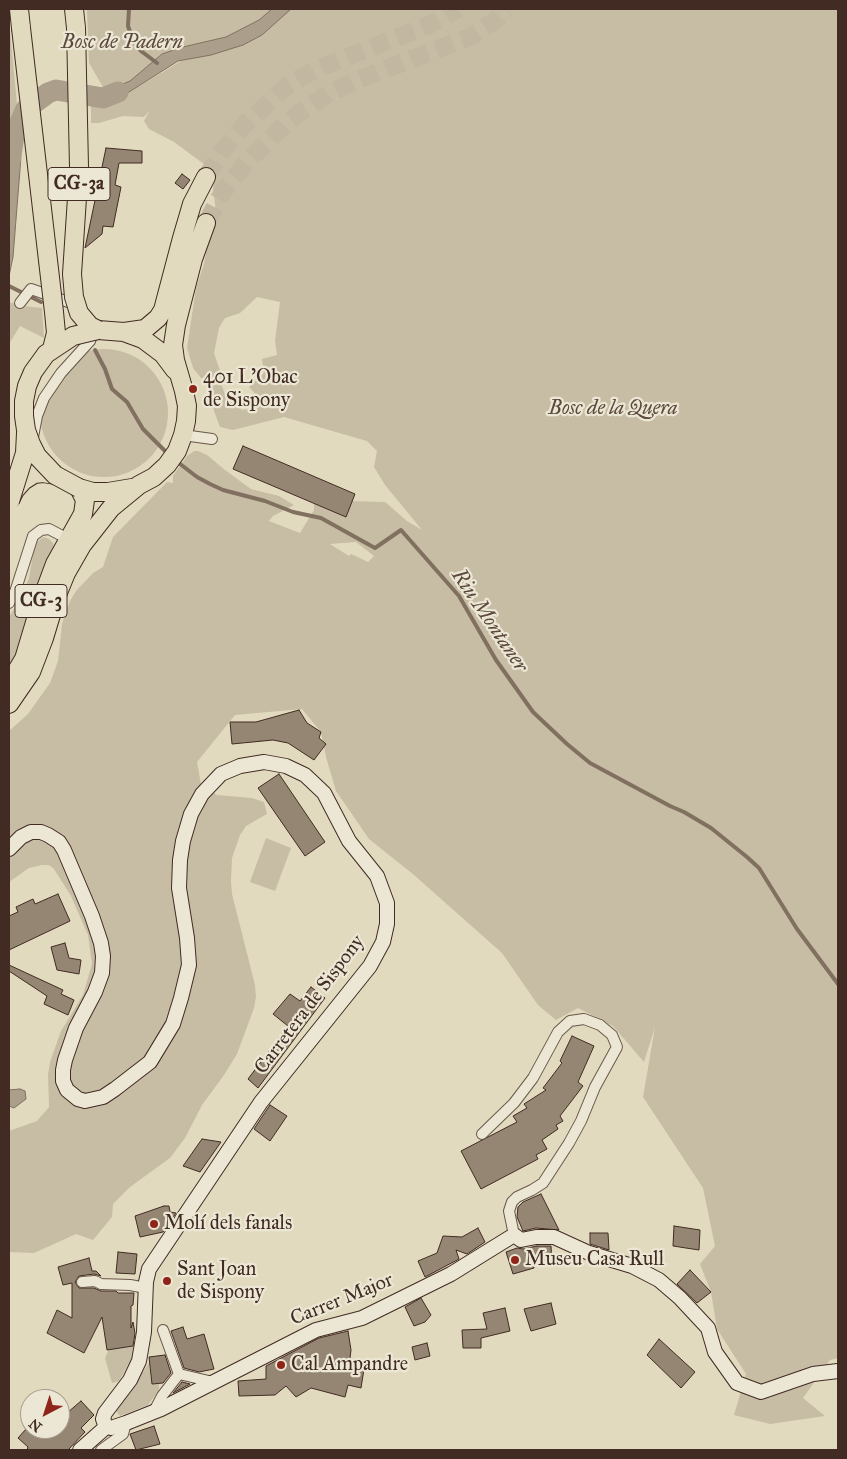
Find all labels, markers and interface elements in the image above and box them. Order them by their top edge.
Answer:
park label: Bosc de Padern [61,31,183,55]
road number: CG-3a [48,168,110,200]
place label: 401 L'Obac de Sispony [203,366,298,413]
marker: 401 L'Obac de Sispony [187,383,199,395]
park label: Bosc de la Quera [548,397,678,421]
water label: Riu Montaner [445,565,533,677]
road number: CG-3 [15,584,67,618]
street label: Carretera de Sispony [250,931,370,1079]
place label: Molí dels fanals [164,1212,292,1236]
marker: Molí dels fanals [148,1218,160,1230]
place label: Museu Casa Rull [525,1248,664,1272]
marker: Museu Casa Rull [509,1254,521,1266]
place label: Sant Joan de Sispony [177,1258,264,1305]
street label: Carrer Major [287,1269,397,1331]
marker: Sant Joan de Sispony [161,1275,173,1287]
place label: Cal Ampandre [291,1353,408,1377]
marker: Cal Ampandre [275,1359,287,1371]
north arrow [20,1389,70,1439]
text: N [26,1415,46,1435]

